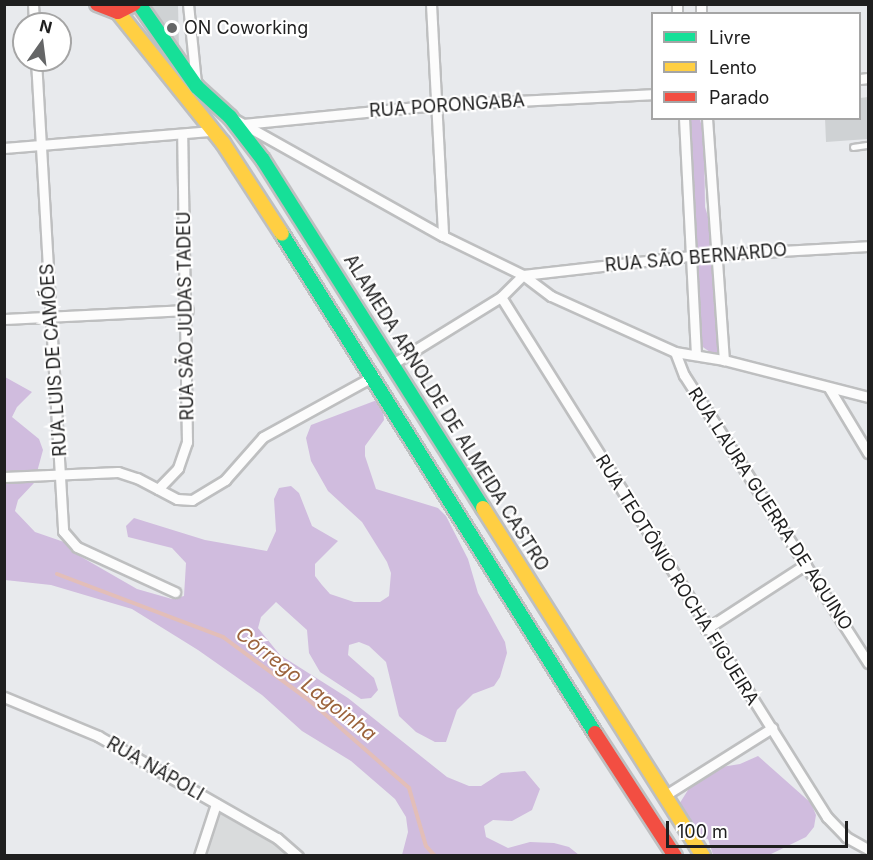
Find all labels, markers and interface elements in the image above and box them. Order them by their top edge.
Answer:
north arrow [12,12,72,72]
legend [651,12,861,120]
text: N [38,15,54,38]
place label: ON Coworking [184,17,308,39]
marker: ON Coworking [165,21,179,35]
text: Livre [709,27,751,48]
text: Lento [709,57,757,78]
text: Parado [709,87,769,108]
street label: RUA PORONGABA [368,90,526,122]
street label: RUA SÃO JUDAS TADEU [173,211,199,421]
street label: RUA SÃO BERNARDO [604,239,788,277]
street label: ALAMEDA ARNOLDE DE ALMEIDA CASTRO [339,251,553,575]
street label: RUA LUIS DE CAMÕES [36,263,72,457]
street label: RUA LAURA GUERRA DE AQUINO [683,384,857,634]
street label: RUA TEOTÔNIO ROCHA FIGUEIRA [591,451,763,709]
water label: Córrego Lagoinha [231,622,381,746]
street label: RUA NÁPOLI [103,733,207,805]
scale bar [669,809,850,847]
text: 100 m [677,821,728,842]

